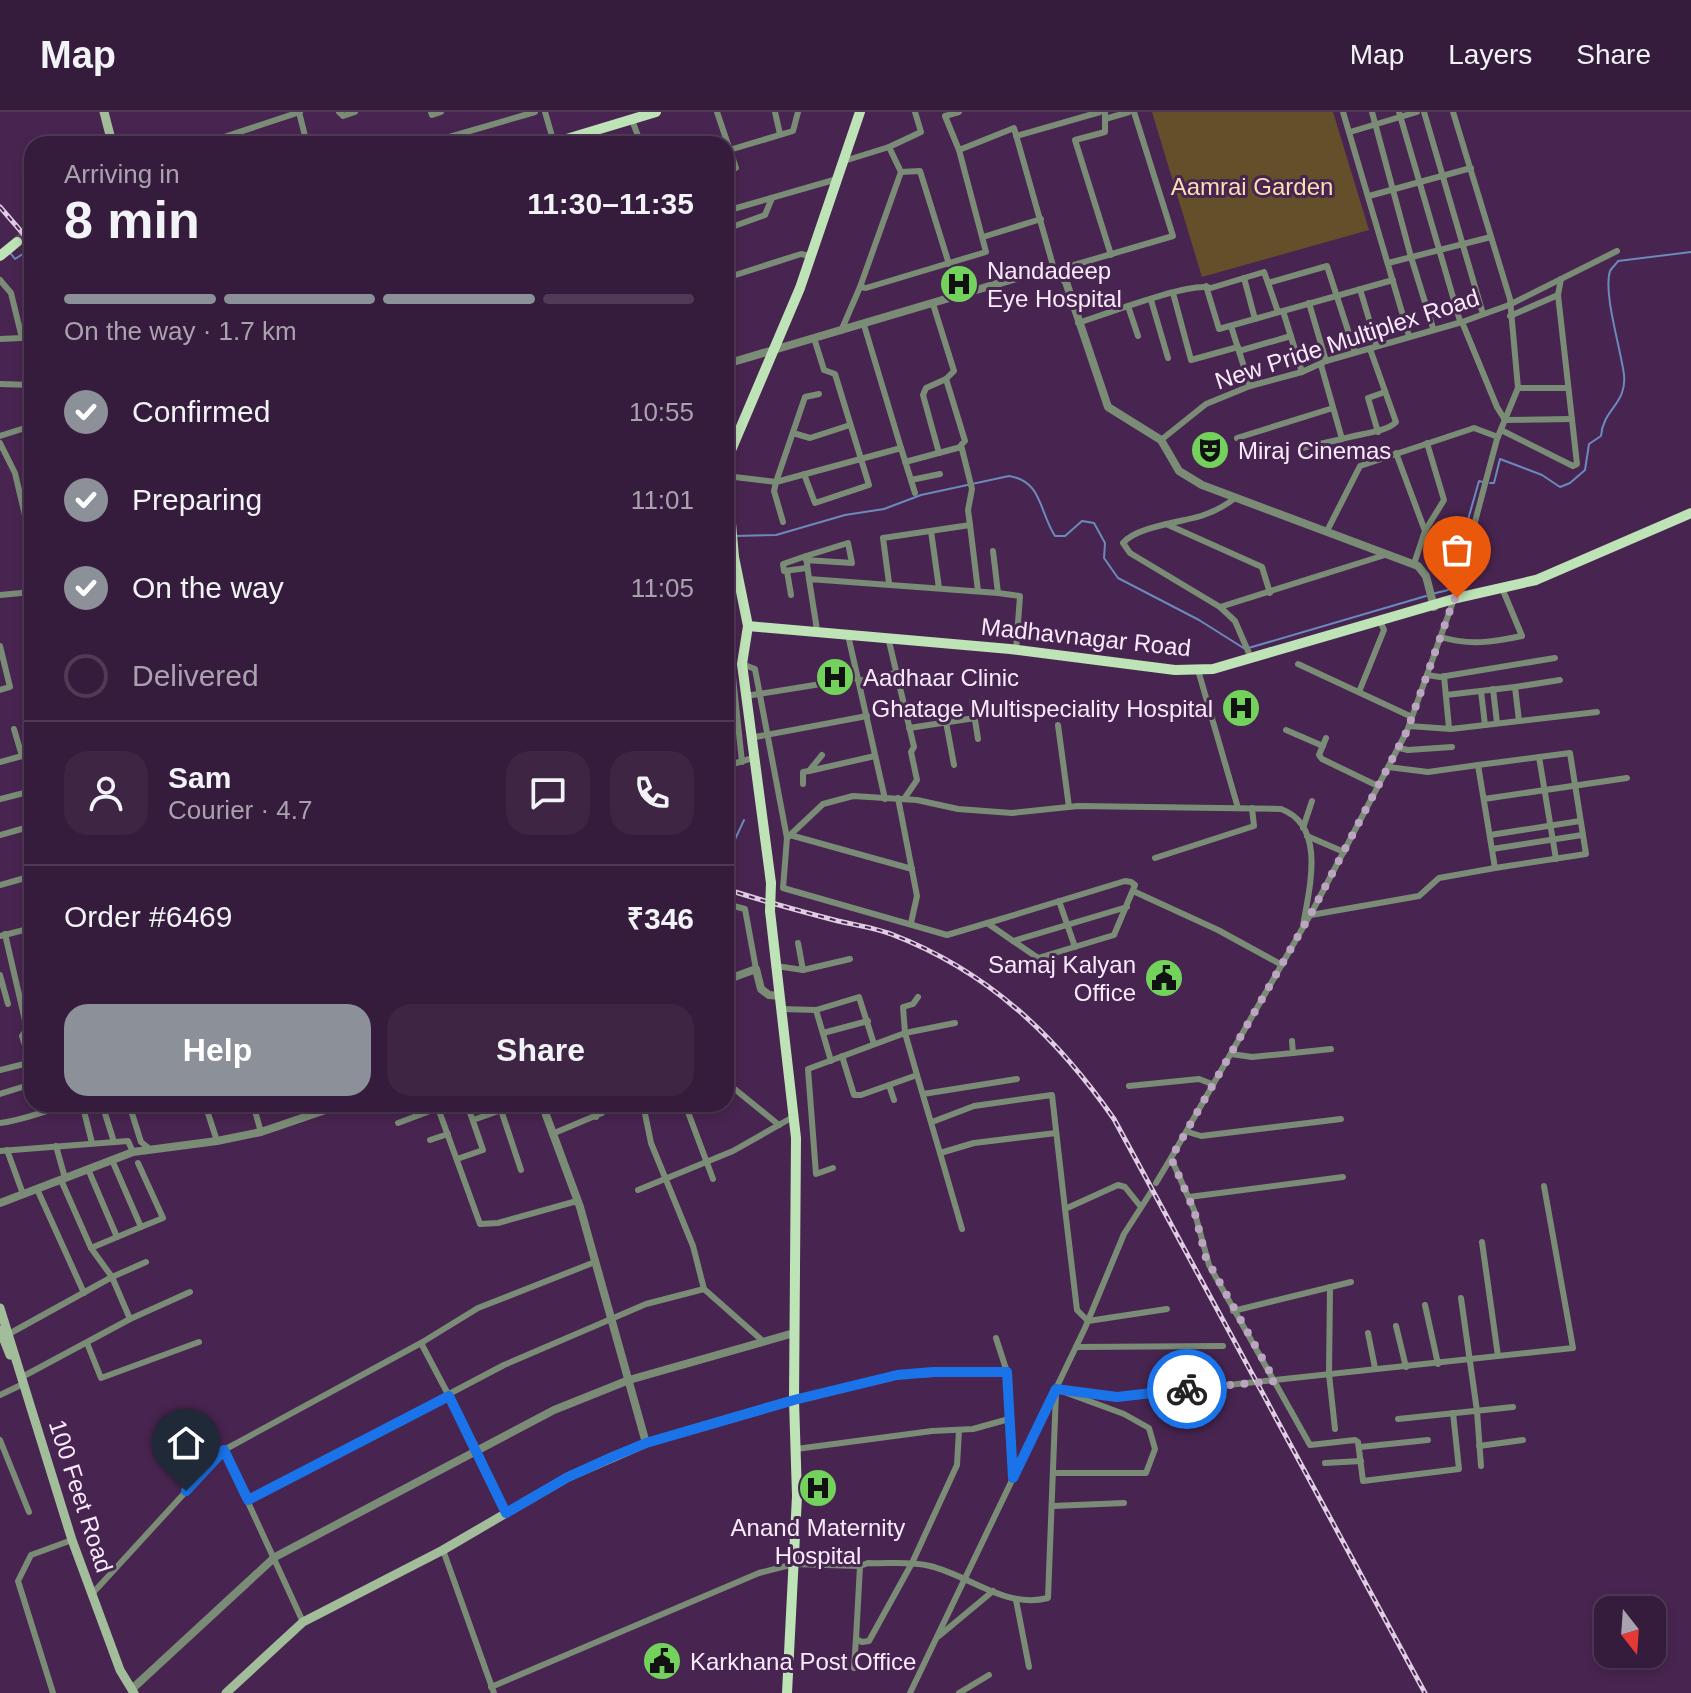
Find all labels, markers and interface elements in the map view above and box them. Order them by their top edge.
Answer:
text: Map [40,34,116,76]
text: Map [1350,39,1404,70]
text: Layers [1448,39,1532,70]
text: Share [1576,39,1651,70]
text: Arriving in [64,159,180,189]
park label: Aamrai Garden [1171,173,1333,200]
text: 11:30–11:35 [527,187,694,220]
text: 8 min [64,191,200,249]
place label: Nandadeep Eye Hospital [987,257,1122,312]
hospital icon: Nandadeep Eye Hospital [938,263,980,305]
street label: New Pride Multiplex Road [1212,283,1482,395]
text: On the way · 1.7 km [64,316,297,346]
icon: check [64,390,108,434]
text: Confirmed [132,395,270,428]
text: 10:55 [629,397,694,427]
theatre icon: Miraj Cinemas [1189,429,1231,471]
place label: Miraj Cinemas [1238,437,1391,464]
icon: check [64,478,108,522]
text: Preparing [132,483,262,516]
text: 11:01 [631,485,694,515]
pin [1423,516,1491,598]
icon: bag [1435,528,1479,572]
icon: check [64,566,108,610]
text: On the way [132,571,284,604]
text: 11:05 [631,573,694,603]
street label: Madhavnagar Road [980,613,1192,661]
hospital icon: Aadhaar Clinic [814,656,856,698]
text: Delivered [132,659,259,692]
place label: Aadhaar Clinic [863,664,1019,691]
hospital icon: Ghatage Multispeciality Hospital [1220,687,1262,729]
place label: Ghatage Multispeciality Hospital [872,695,1213,722]
button: person [64,751,148,835]
button: chat [506,751,590,835]
button: phone [610,751,694,835]
text: Sam [168,761,231,794]
text: Courier · 4.7 [168,795,313,825]
text: Order #6469 [64,900,232,933]
text: ₹346 [627,902,694,935]
place label: Samaj Kalyan Office [988,951,1136,1006]
public building icon: Samaj Kalyan Office [1143,957,1185,999]
button: Help [64,1004,371,1096]
button: Share [387,1004,694,1096]
courier [1147,1349,1227,1429]
icon: bike [1165,1367,1209,1411]
pin [152,1409,220,1491]
street label: 100 Feet Road [44,1416,118,1576]
icon: home [164,1421,208,1465]
hospital icon: Anand Maternity Hospital [797,1467,839,1509]
place label: Anand Maternity Hospital [731,1514,905,1569]
north arrow [1594,1596,1666,1668]
map controls [1594,1596,1666,1668]
public building icon: Karkhana Post Office [641,1640,683,1682]
place label: Karkhana Post Office [690,1648,916,1675]

